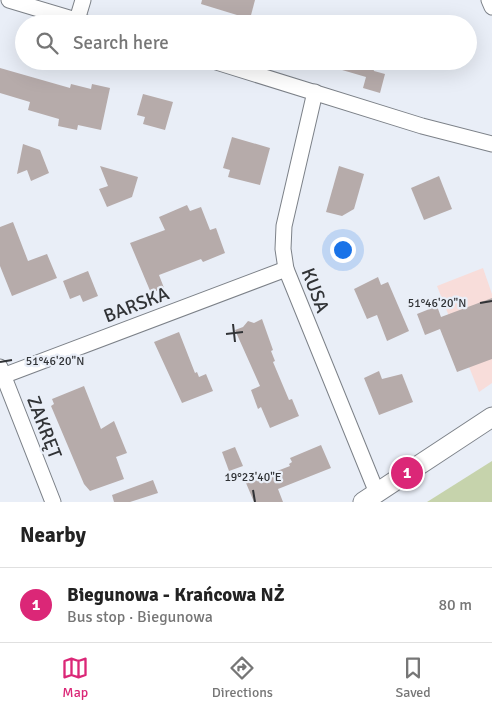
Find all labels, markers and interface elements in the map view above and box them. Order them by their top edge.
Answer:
search box [15,15,477,70]
icon: search [33,29,61,57]
text: Search here [73,31,169,55]
your location [330,237,356,263]
street label: KUSA [296,265,335,317]
street label: BARSKA [100,281,173,328]
text: 51°46'20"N [408,296,466,311]
text: 51°46'20"N [26,354,84,369]
street label: ZAKRĘT [21,393,67,463]
pin: 1 [391,454,423,492]
text: 19°23'40"E [224,470,282,485]
text: Nearby [20,522,86,548]
text: Biegunowa - Krańcowa NŻ [67,583,285,607]
text: 1 [32,595,40,615]
text: 80 m [438,595,472,615]
text: Bus stop · Biegunowa [67,607,213,627]
tab: Map [61,654,89,701]
tab: Directions [212,654,273,701]
tab: Saved [395,654,431,701]

